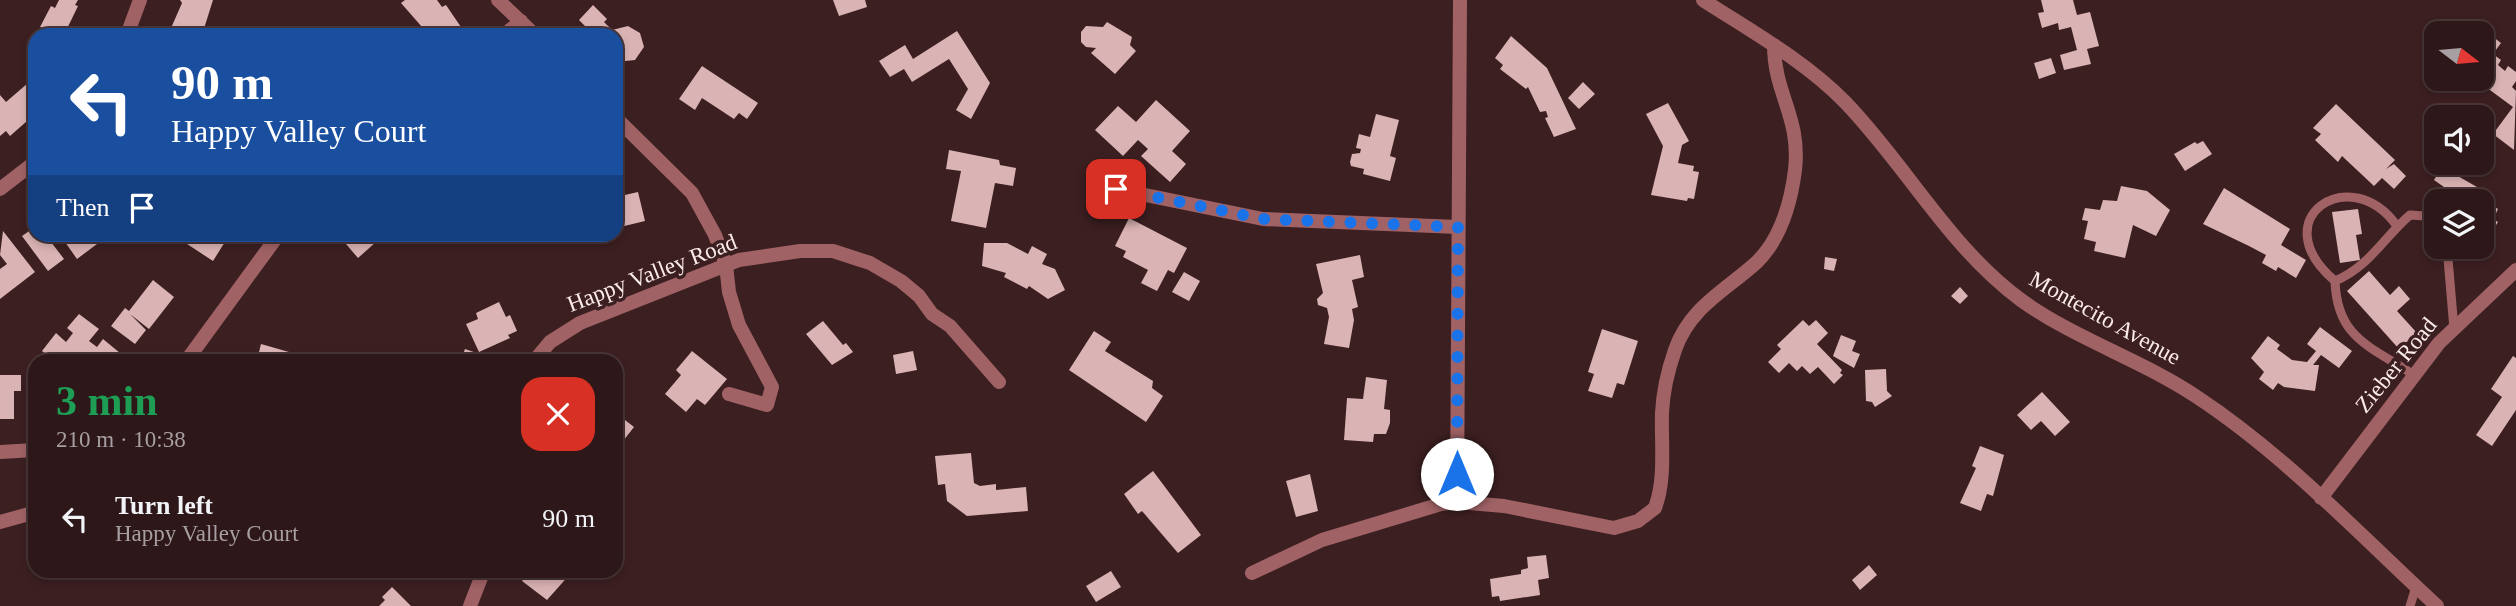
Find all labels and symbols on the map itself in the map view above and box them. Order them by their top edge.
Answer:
north arrow [2424,21,2494,91]
pin [1086,159,1146,219]
street label: Happy Valley Road [564,229,741,317]
street label: Montecito Avenue [2025,266,2185,370]
street label: Zieber Road [2350,312,2442,417]
position arrow [1420,437,1494,511]

